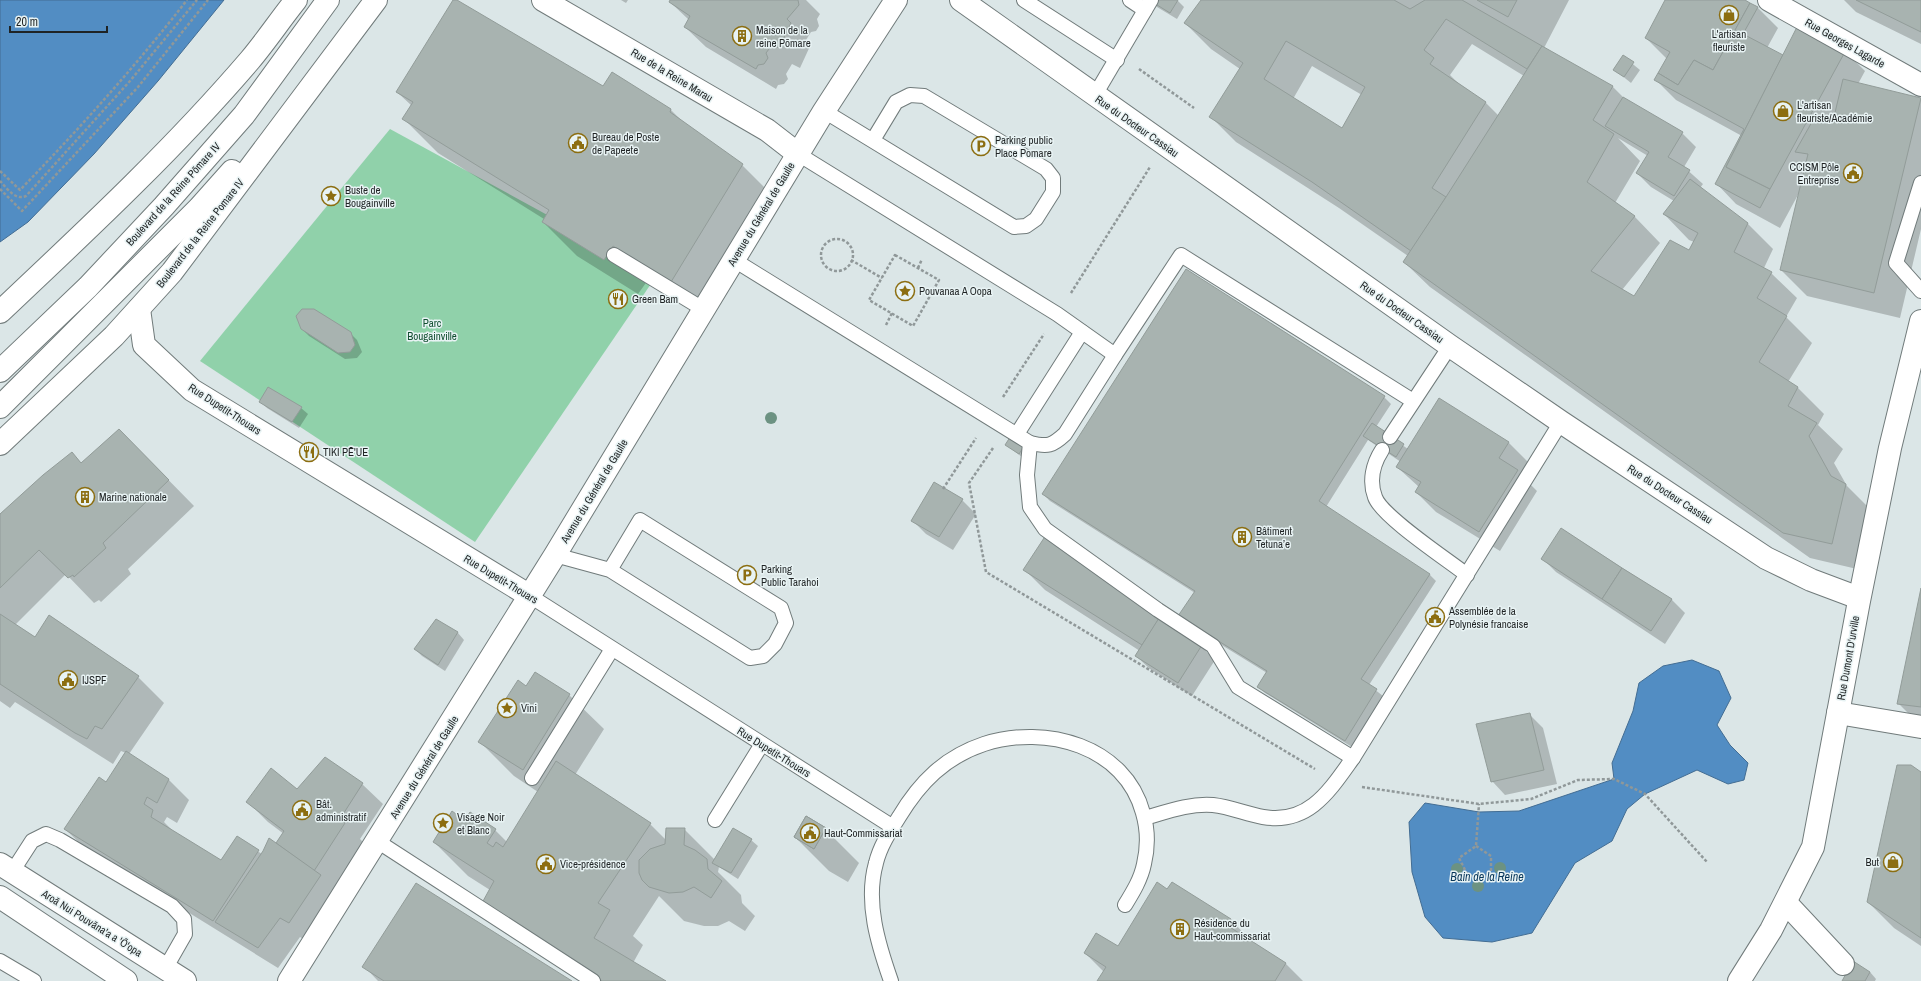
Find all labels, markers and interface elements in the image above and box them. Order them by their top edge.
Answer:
shop icon: L'artisan fleuriste [1718,4,1740,26]
scale bar [10,8,107,34]
text: 20 m [16,14,38,30]
street label: Rue Georges Lagarde [1803,15,1887,71]
place label: Maison de la reine Pōmare [756,23,811,50]
building icon: Maison de la reine Pōmare [731,25,753,47]
place label: L'artisan fleuriste [1712,27,1746,54]
street label: Rue de la Reine Marau [628,45,716,105]
street label: Rue du Docteur Cassiau [1093,92,1181,160]
place label: L'artisan fleuriste/Académie [1797,98,1872,125]
shop icon: L'artisan fleuriste/Académie [1772,100,1794,122]
place label: Bureau de Poste de Papeete [592,130,659,157]
public building icon: Bureau de Poste de Papeete [567,132,589,154]
place label: Parking public Place Pomare [995,133,1053,160]
parking icon: Parking public Place Pomare [970,135,992,157]
street label: Boulevard de la Reine Pōmare IV [123,139,223,249]
street label: Avenue du Général de Gaulle [724,160,798,269]
place label: CCISM Pôle Entreprise [1789,160,1839,187]
public building icon: CCISM Pôle Entreprise [1842,162,1864,184]
street label: Boulevard de la Reine Pomare IV [153,176,247,290]
place label: Buste de Bougainville [345,183,395,210]
place icon: Buste de Bougainville [320,185,342,207]
street label: Rue du Docteur Cassiau [1358,278,1446,346]
place icon: Pouvanaa A Oopa [894,280,916,302]
place label: Pouvanaa A Oopa [919,284,992,298]
restaurant icon: Green Bam [607,288,629,310]
place label: Green Bam [632,292,678,306]
park label: Parc Bougainville [407,316,457,343]
street label: Rue Dupetit-Thouars [186,380,265,438]
street label: Avenue du Général de Gaulle [557,437,631,546]
restaurant icon: TIKI PĒ'UE [298,441,320,463]
place label: TIKI PĒ'UE [323,445,368,459]
street label: Rue du Docteur Cassiau [1625,461,1715,527]
building icon: Marine nationale [74,486,96,508]
place label: Marine nationale [99,490,167,504]
place label: Bâtiment Tetuna’e [1256,524,1293,551]
building icon: Bâtiment Tetuna’e [1231,526,1253,548]
street label: Rue Dupetit-Thouars [461,551,541,607]
place label: Parking Public Tarahoi [761,562,819,589]
parking icon: Parking Public Tarahoi [736,564,758,586]
place label: Assemblée de la Polynésie francaise [1448,604,1528,631]
public building icon: Assemblée de la Polynésie francaise [1424,606,1446,628]
street label: Rue Dumont D'urville [1834,615,1862,701]
public building icon: IJSPF [57,669,79,691]
place label: IJSPF [82,673,107,687]
place icon: Vini [496,697,518,719]
place label: Vini [521,701,537,715]
street label: Avenue du Général de Gaulle [386,713,461,822]
street label: Rue Dupetit-Thouars [735,724,814,781]
place label: Bât. administratif [316,797,367,824]
public building icon: Bât. administratif [291,799,313,821]
place label: Visage Noir et Blanc [457,810,504,837]
place icon: Visage Noir et Blanc [432,812,454,834]
public building icon: Haut-Commissariat [799,822,821,844]
place label: Haut-Commissariat [824,826,903,840]
shop icon: But [1882,851,1904,873]
public building icon: Vice-présidence [535,853,557,875]
place label: But [1865,855,1879,869]
place label: Vice-présidence [560,857,626,871]
water label: Bain de la Reine [1450,869,1524,885]
street label: Aroā Nui Pouvāna'a a 'Ō'opa [38,886,145,960]
place label: Résidence du Haut-commissariat [1194,916,1271,943]
building icon: Résidence du Haut-commissariat [1169,918,1191,940]

